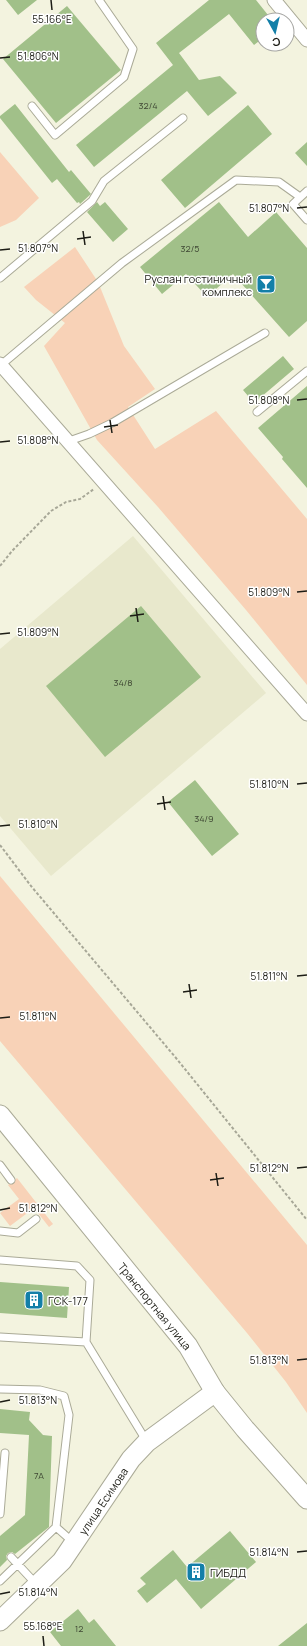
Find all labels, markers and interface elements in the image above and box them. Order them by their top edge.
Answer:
text: 55.166°E [32,12,72,26]
north arrow [255,12,295,52]
text: С [271,34,282,50]
text: 51.806°N [17,49,59,63]
house number: 32/4 [139,99,157,112]
text: 51.807°N [249,201,289,215]
text: 51.807°N [18,241,58,255]
house number: 32/5 [181,242,199,255]
place label: Руслан гостиничный комплекс [145,271,252,299]
bar icon: Руслан гостиничный комплекс [255,273,277,295]
text: 51.808°N [249,393,290,407]
text: 51.808°N [18,433,59,447]
text: 51.809°N [248,585,290,599]
text: 51.809°N [17,625,59,639]
house number: 34/8 [114,676,133,689]
text: 51.810°N [250,777,289,791]
house number: 34/9 [194,812,214,825]
text: 51.810°N [19,817,58,831]
text: 51.811°N [251,969,288,983]
text: 51.811°N [20,1009,57,1023]
text: 51.812°N [250,1161,288,1175]
text: 51.812°N [19,1201,57,1215]
street label: Транспортная улица [115,1259,195,1352]
building icon: ГСК-177 [23,1289,45,1311]
place label: ГСК-177 [48,1293,88,1308]
text: 51.813°N [250,1353,288,1367]
text: 51.813°N [19,1393,57,1407]
street label: улица Есимова [75,1464,131,1537]
house number: 7А [34,1469,44,1482]
text: 51.814°N [250,1545,289,1559]
building icon: ГИБДД [185,1561,207,1583]
place label: ГИБДД [210,1565,246,1580]
text: 51.814°N [19,1585,58,1599]
text: 55.168°E [24,1619,63,1633]
house number: 12 [75,1622,83,1635]

